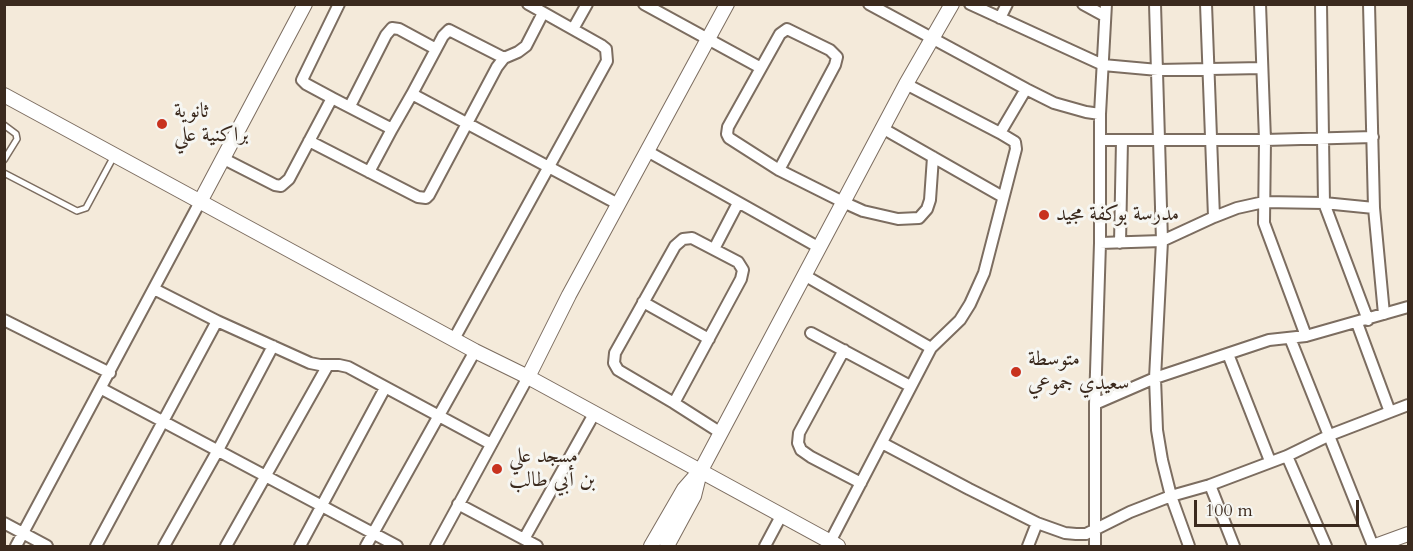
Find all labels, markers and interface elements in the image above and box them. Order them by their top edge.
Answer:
place label: ثانوية براكنية علي [174,99,248,149]
marker: ثانوية براكنية علي [155,117,169,131]
place label: مدرسة بوكفة مجيد [1056,202,1179,228]
marker: مدرسة بوكفة مجيد [1037,208,1051,222]
place label: متوسطة سعيدي جموعي [1028,347,1129,397]
marker: متوسطة سعيدي جموعي [1009,365,1023,379]
place label: مسجد علي بن أبي طالب [509,444,595,494]
marker: مسجد علي بن أبي طالب [490,462,504,476]
scale bar [1197,488,1362,526]
text: 100 m [1205,498,1253,523]

